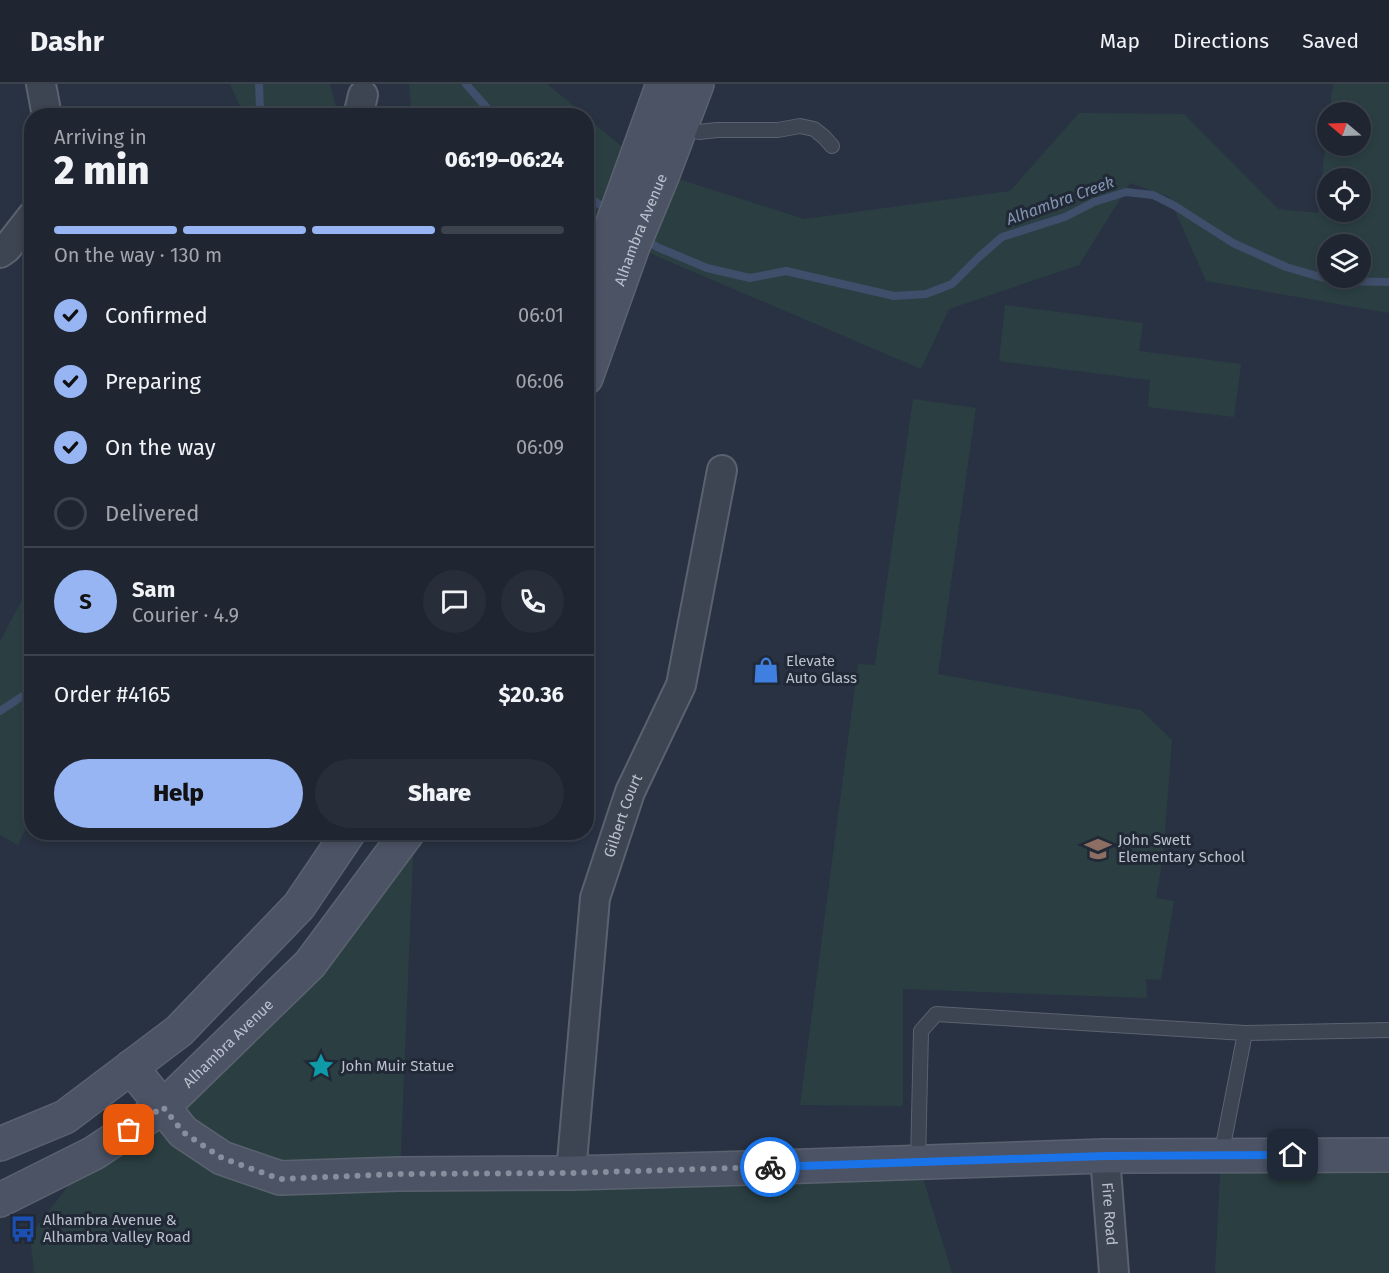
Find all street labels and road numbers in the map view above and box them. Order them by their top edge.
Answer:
street label: Alhambra Avenue [611,171,671,288]
street label: Gilbert Court [600,770,647,860]
street label: Alhambra Avenue [179,996,277,1092]
street label: Fire Road [1098,1182,1121,1246]

